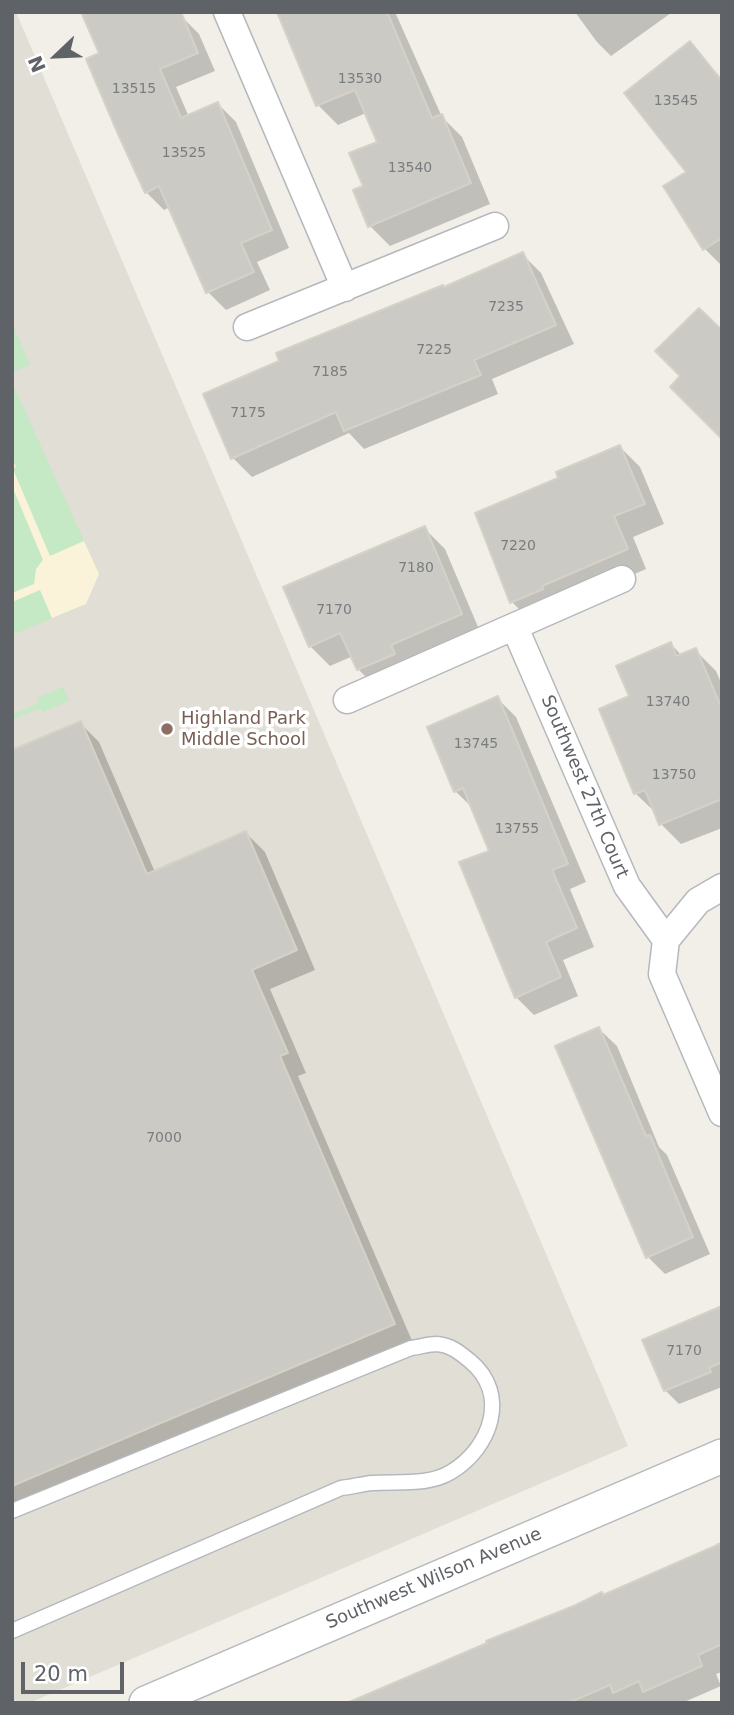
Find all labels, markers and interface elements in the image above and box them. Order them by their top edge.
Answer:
north arrow [21,21,91,91]
text: N [23,53,50,76]
house number: 13530 [338,71,382,87]
house number: 13515 [112,81,156,97]
house number: 13545 [654,93,698,109]
house number: 13525 [162,145,206,161]
house number: 13540 [388,160,432,176]
house number: 7235 [488,299,524,315]
house number: 7225 [416,342,452,358]
house number: 7185 [312,364,348,380]
house number: 7175 [230,405,266,421]
house number: 7220 [500,538,536,554]
house number: 7180 [398,560,434,576]
house number: 7170 [316,602,352,618]
street label: Southwest 27th Court [536,692,632,882]
house number: 13740 [646,694,690,710]
place label: Highland Park Middle School [181,708,306,750]
marker: Highland Park Middle School [159,721,175,737]
house number: 13745 [454,736,498,752]
house number: 13750 [652,767,696,783]
house number: 13755 [495,821,539,837]
house number: 7000 [146,1130,182,1146]
house number: 7170 [666,1343,702,1359]
street label: Southwest Wilson Avenue [323,1524,545,1634]
scale bar [24,1648,128,1692]
text: 20 m [34,1662,88,1686]

